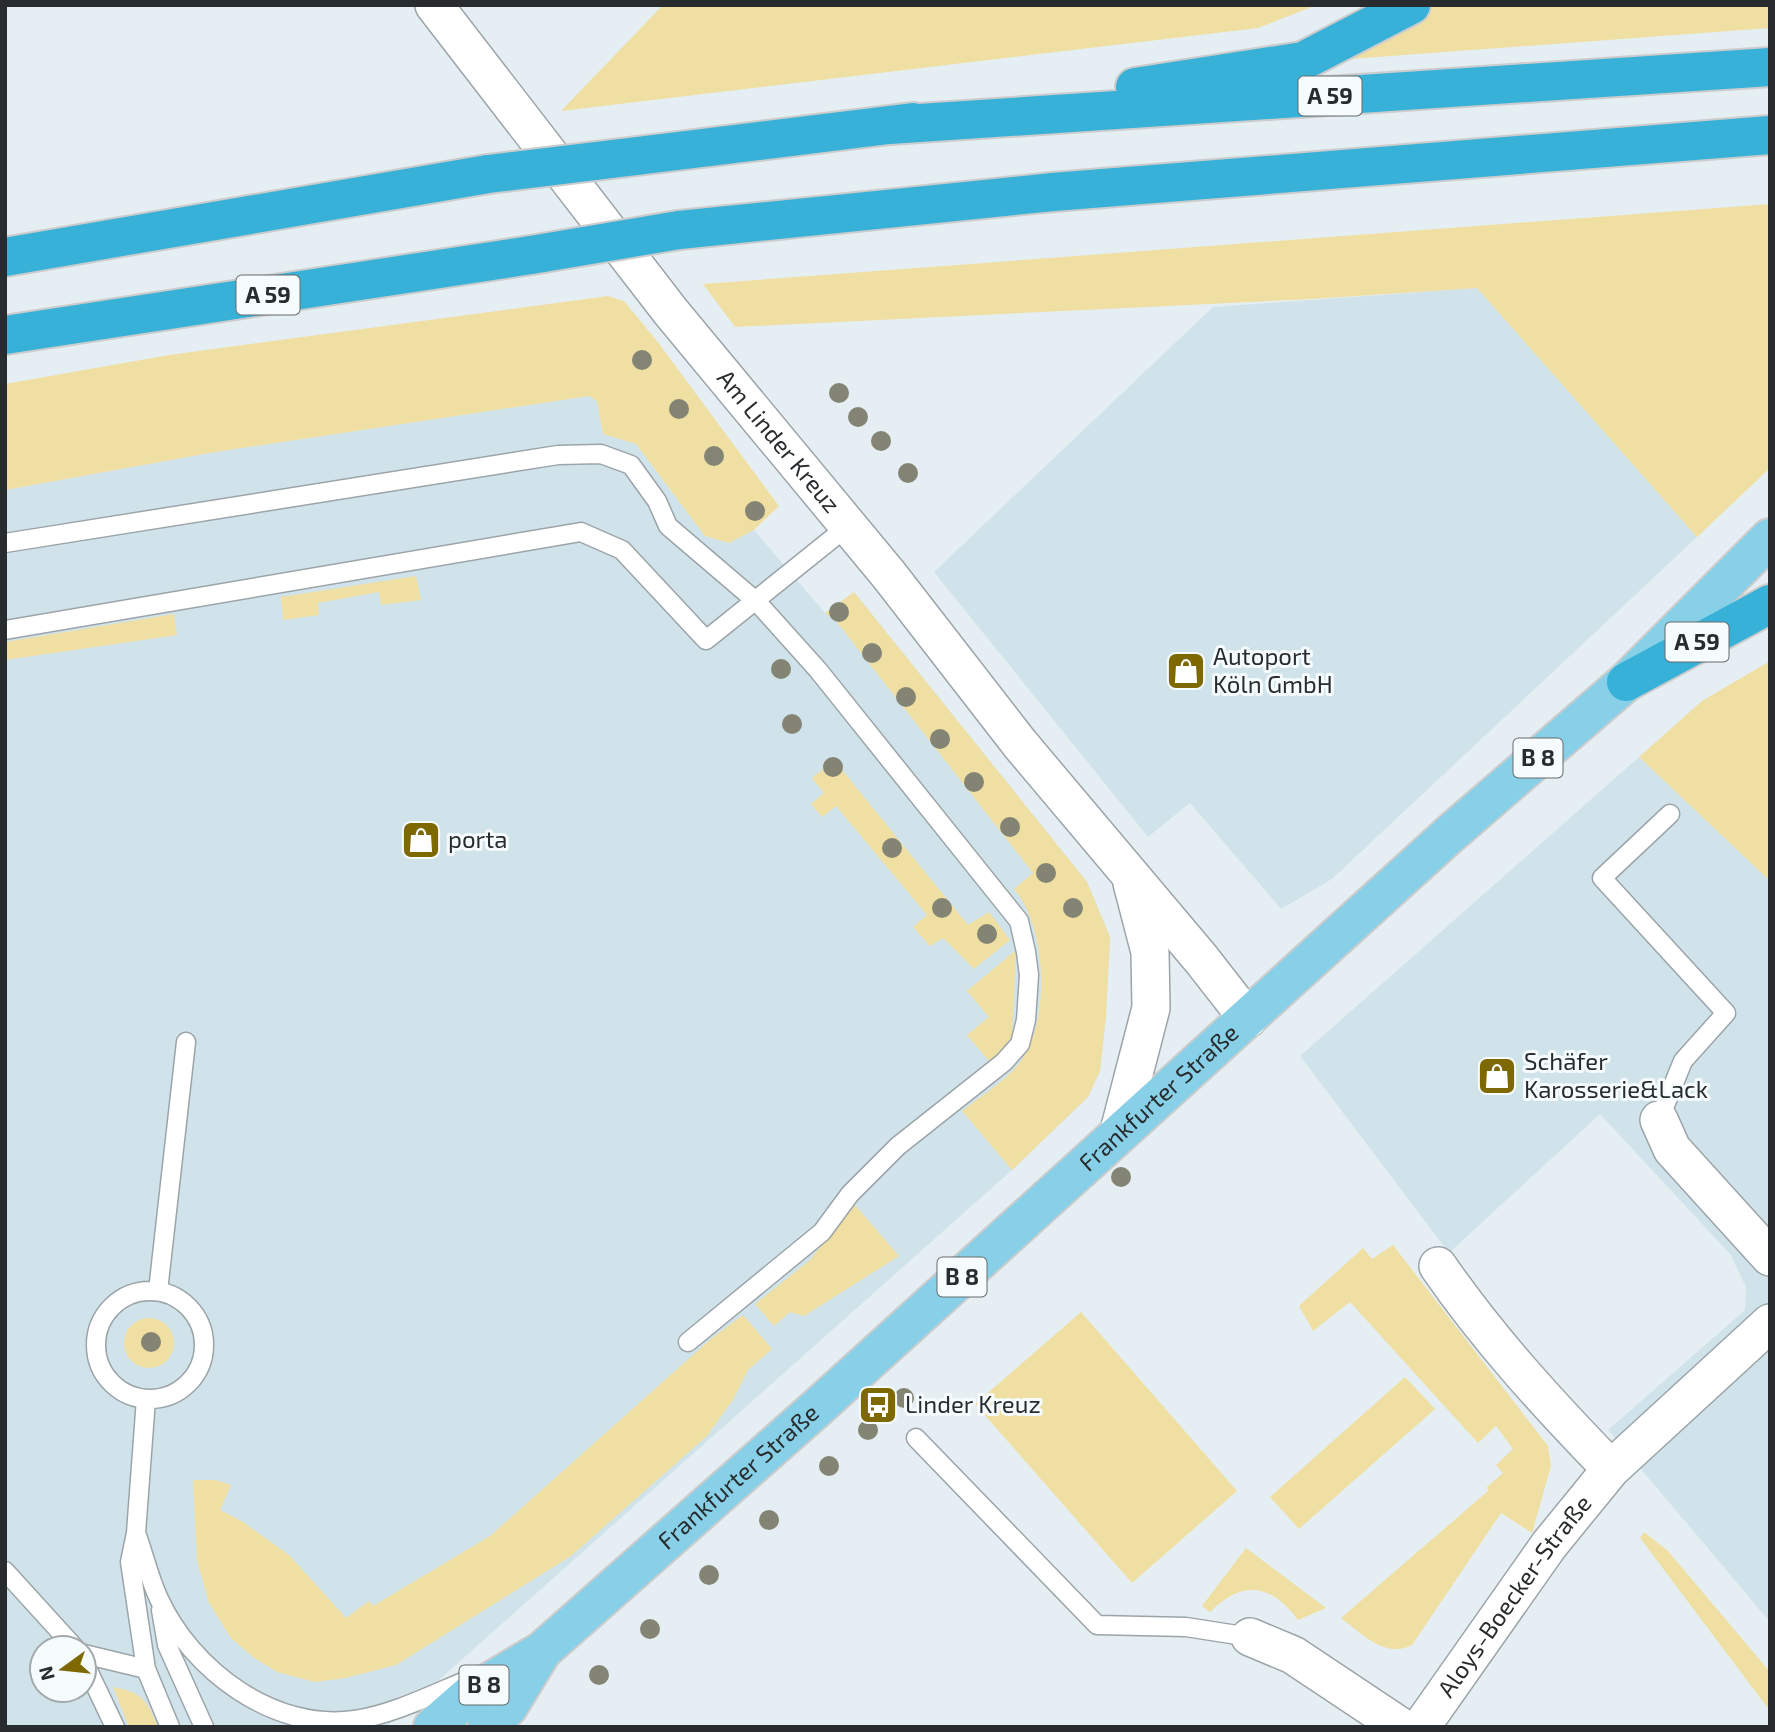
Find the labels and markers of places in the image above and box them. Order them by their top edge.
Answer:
place label: Autoport Köln GmbH [1213,641,1333,698]
shop icon: Autoport Köln GmbH [1165,650,1207,692]
shop icon: porta [400,819,442,861]
place label: porta [448,824,508,853]
place label: Schäfer Karosserie&Lack [1524,1046,1708,1103]
shop icon: Schäfer Karosserie&Lack [1476,1055,1518,1097]
bus stop icon: Linder Kreuz [857,1384,899,1426]
place label: Linder Kreuz [905,1389,1041,1418]

